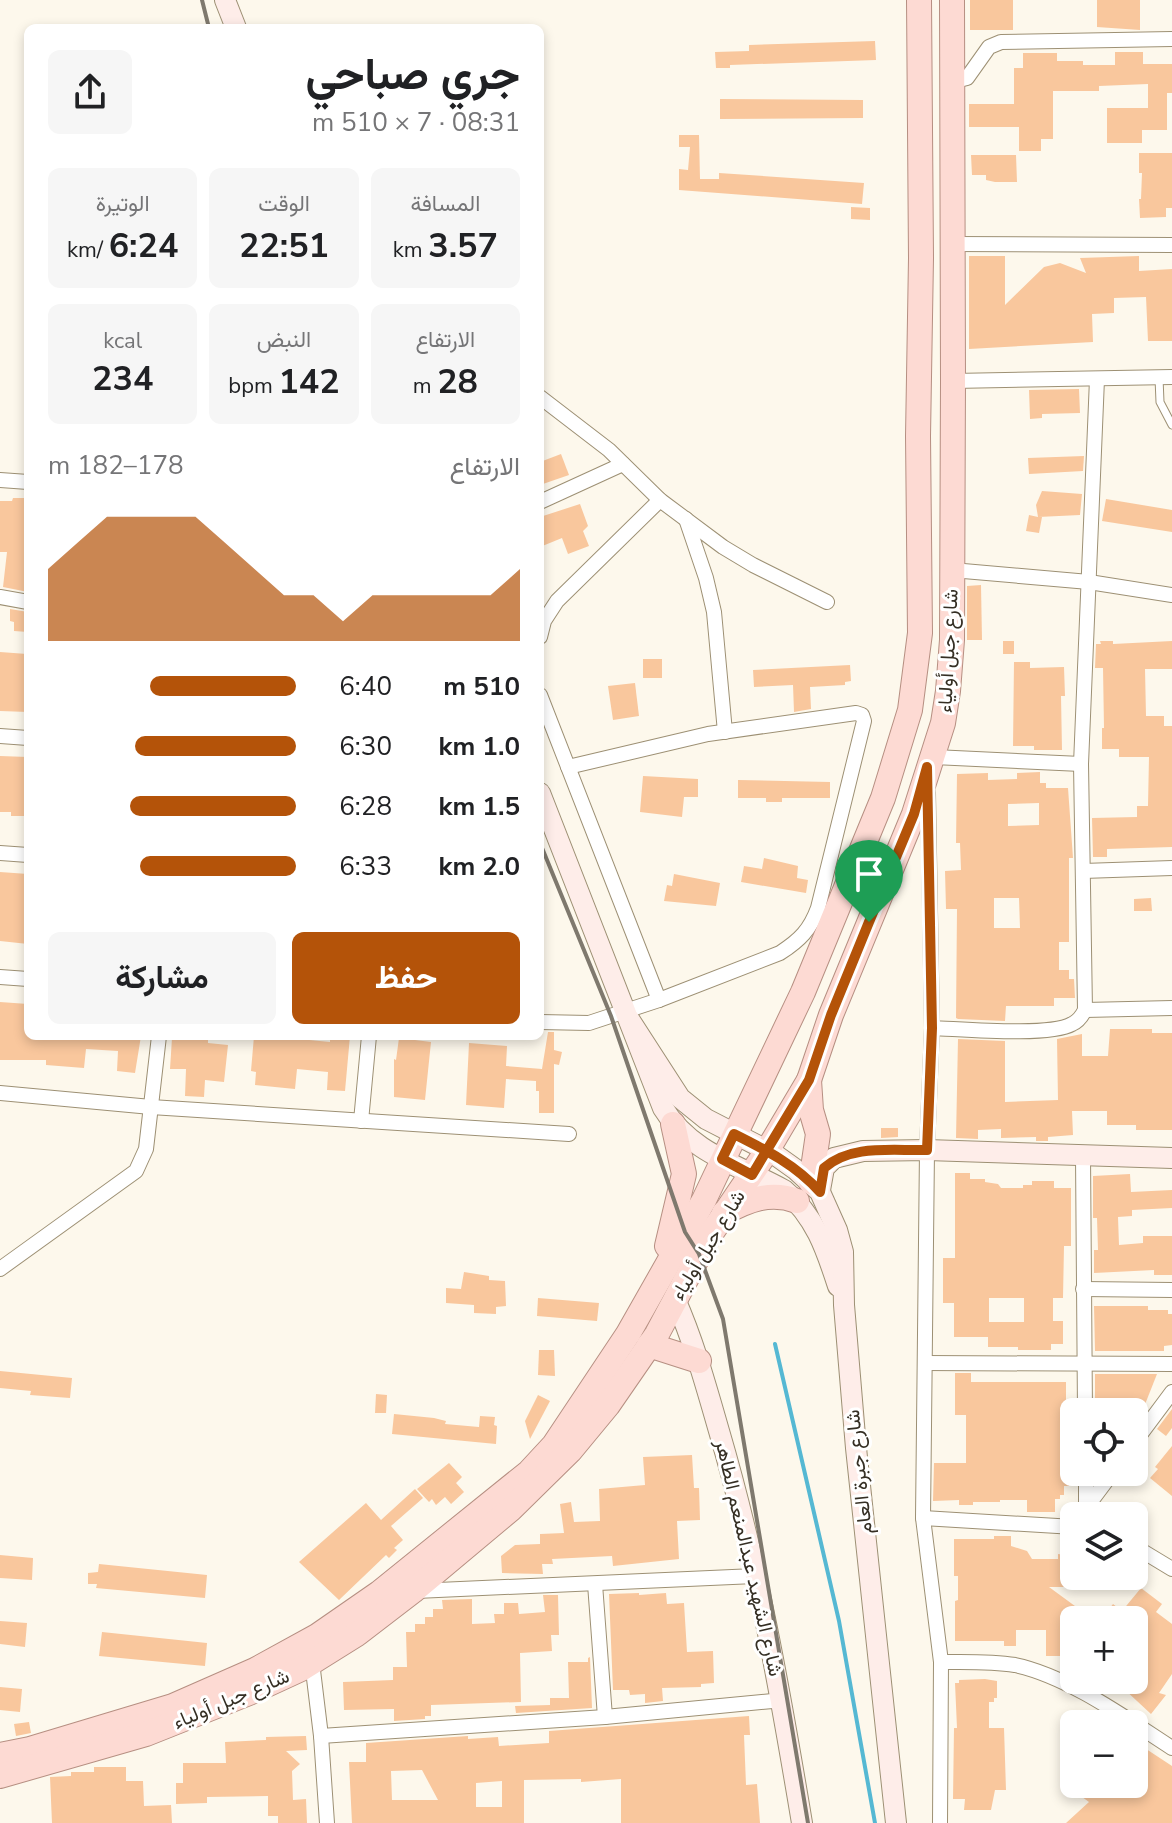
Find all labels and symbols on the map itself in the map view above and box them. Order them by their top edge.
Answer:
street label: شارع جبل أولياء [931,588,965,714]
pin [835,840,903,922]
street label: شارع جبل أولياء [664,1185,752,1305]
street label: شارع جبرة العام [839,1408,879,1536]
street label: شارع الشهيد عبدالمنعم الطاهر [708,1436,789,1679]
street label: شارع جبل أولياء [169,1662,293,1736]

